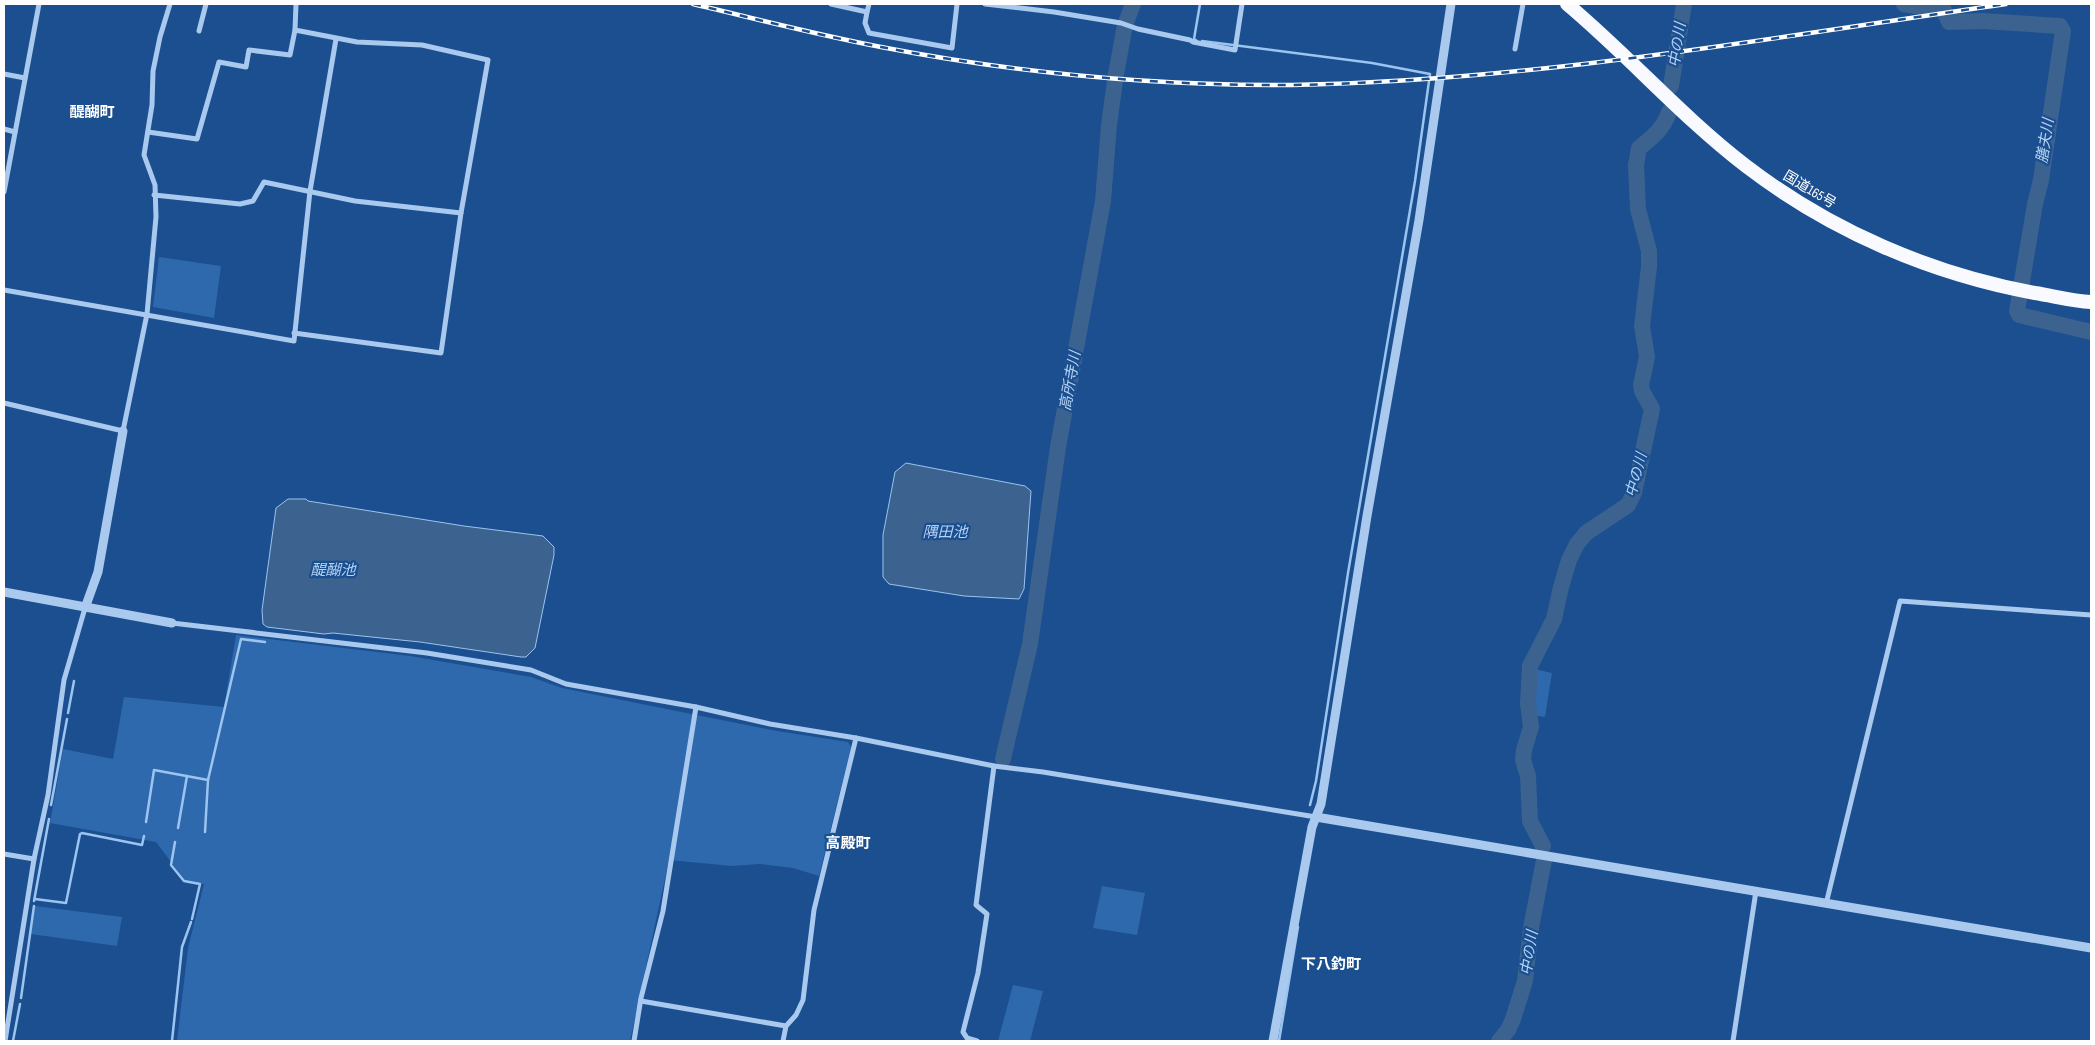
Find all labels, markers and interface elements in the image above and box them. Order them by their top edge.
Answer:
water label: 中の川 [1665,19,1691,69]
district label: 醍醐町 [69,103,115,122]
water label: 膳夫川 [2033,115,2059,165]
street label: 国道165号 [1780,167,1839,212]
water label: 高所寺川 [1056,348,1085,412]
water label: 中の川 [1621,449,1652,499]
water label: 隅田池 [922,523,969,542]
water label: 醍醐池 [310,561,357,580]
district label: 高殿町 [825,834,871,853]
water label: 中の川 [1517,927,1543,977]
district label: 下八釣町 [1301,955,1361,974]

